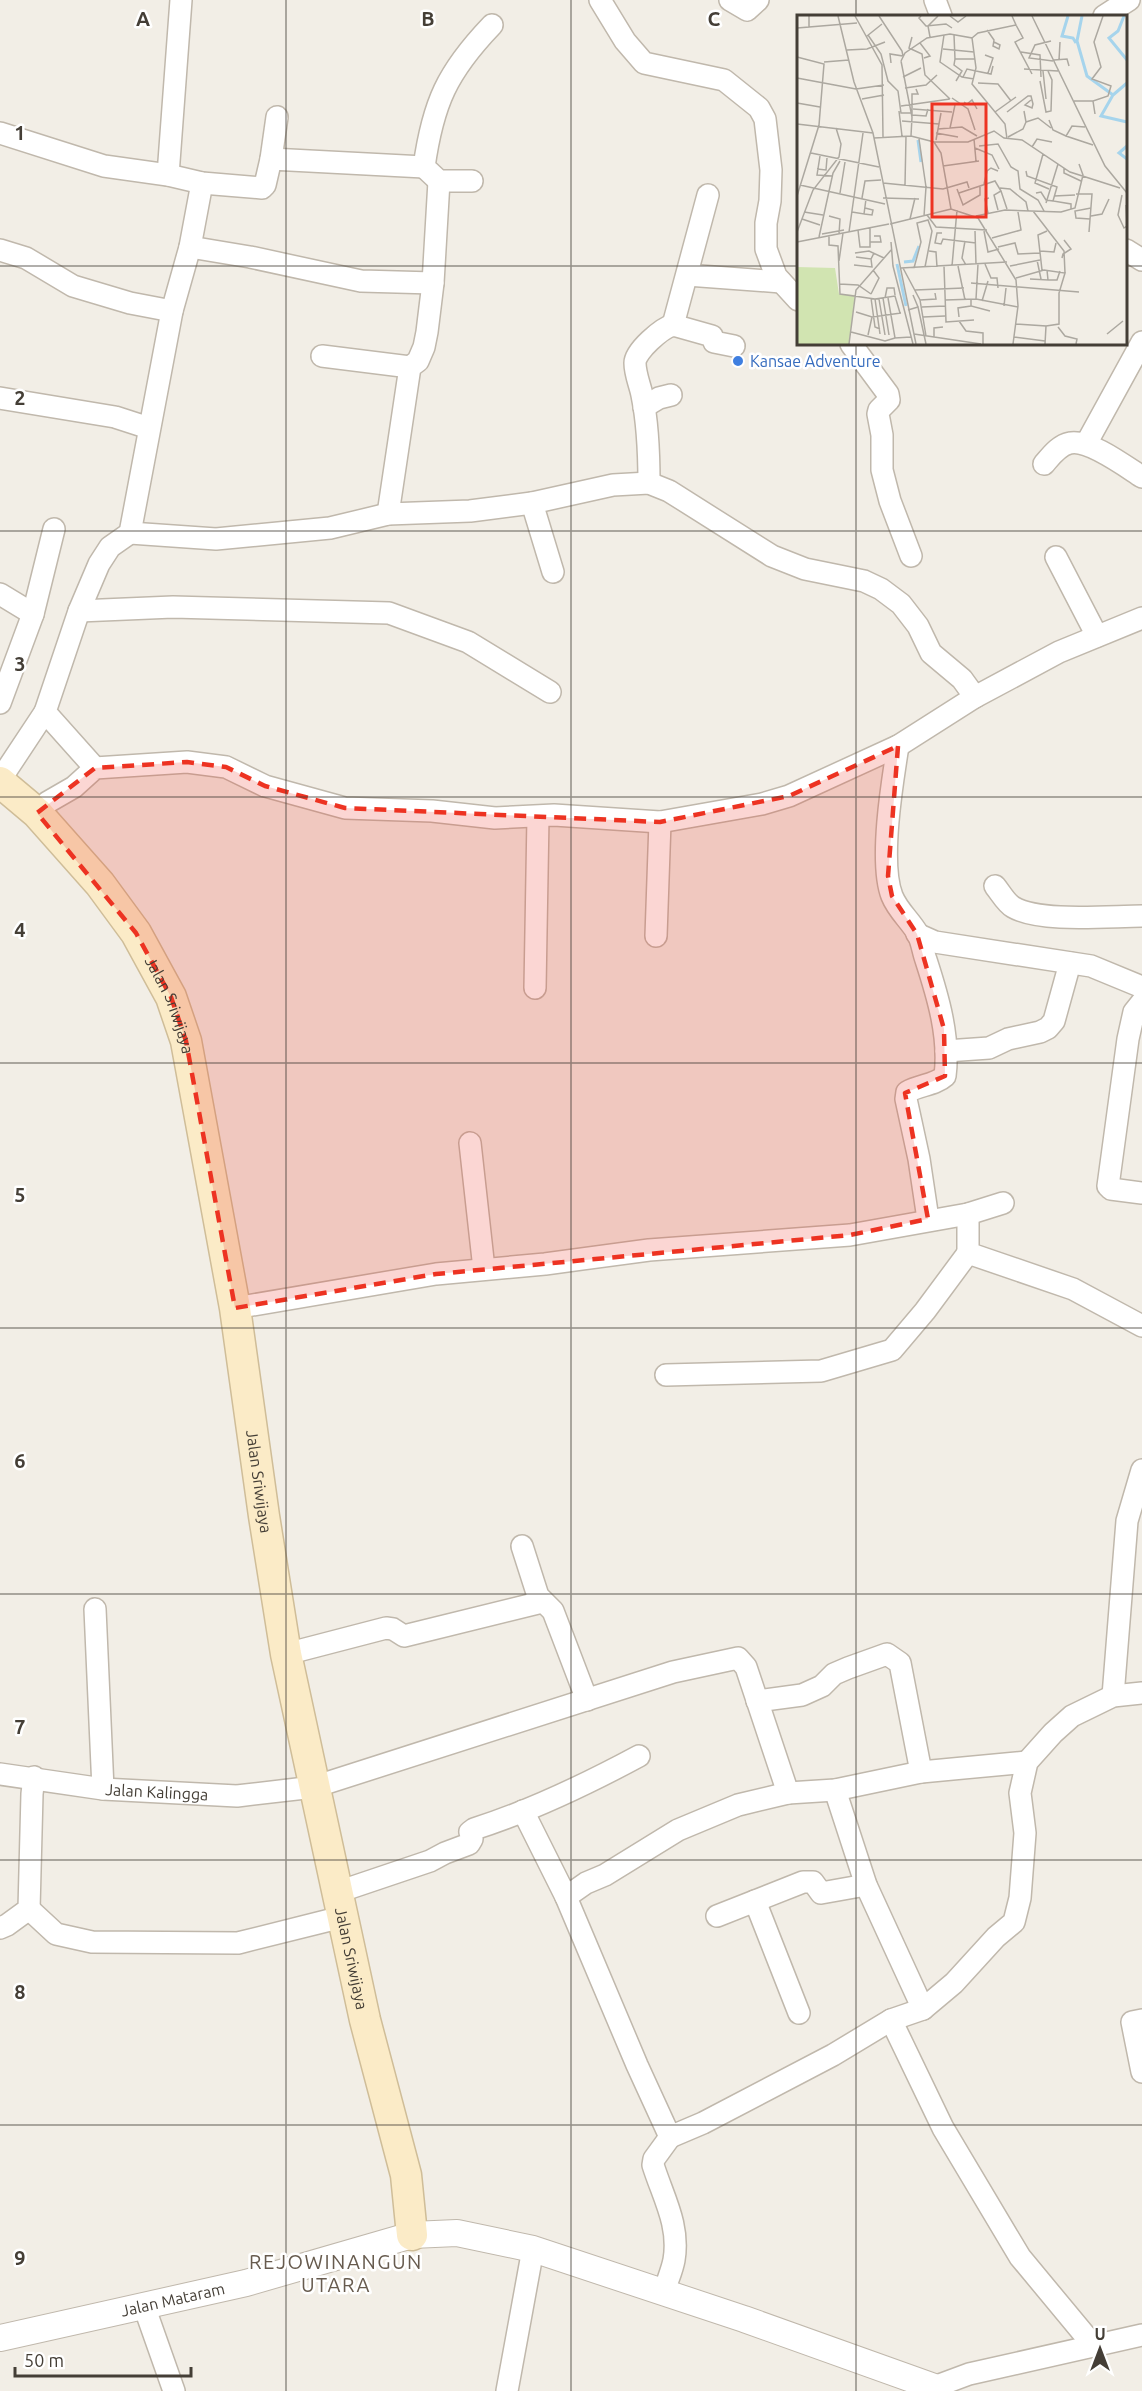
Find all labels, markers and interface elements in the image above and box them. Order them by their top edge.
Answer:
text: A [136,7,150,30]
text: B [421,7,435,30]
text: C [708,7,721,30]
inset map [797,15,1127,345]
text: 1 [14,121,26,144]
place label: Kansae Adventure [750,352,881,370]
marker: Kansae Adventure [731,354,745,368]
text: 2 [14,386,26,409]
text: 3 [14,652,26,675]
text: 4 [14,918,26,941]
street label: Jalan Sriwijaya [142,953,197,1055]
text: 5 [14,1183,26,1206]
street label: Jalan Sriwijaya [243,1429,276,1534]
text: 6 [14,1449,26,1472]
text: 7 [14,1715,26,1738]
street label: Jalan Kalingga [105,1780,209,1803]
street label: Jalan Sriwijaya [332,1906,371,2011]
text: 8 [14,1980,26,2003]
text: 9 [14,2246,26,2269]
district label: REJOWINANGUN UTARA [249,2250,423,2296]
street label: Jalan Mataram [119,2279,226,2320]
north arrow [1070,2319,1130,2379]
text: U [1094,2325,1106,2343]
scale bar [15,2340,190,2378]
text: 50 m [24,2350,64,2370]

